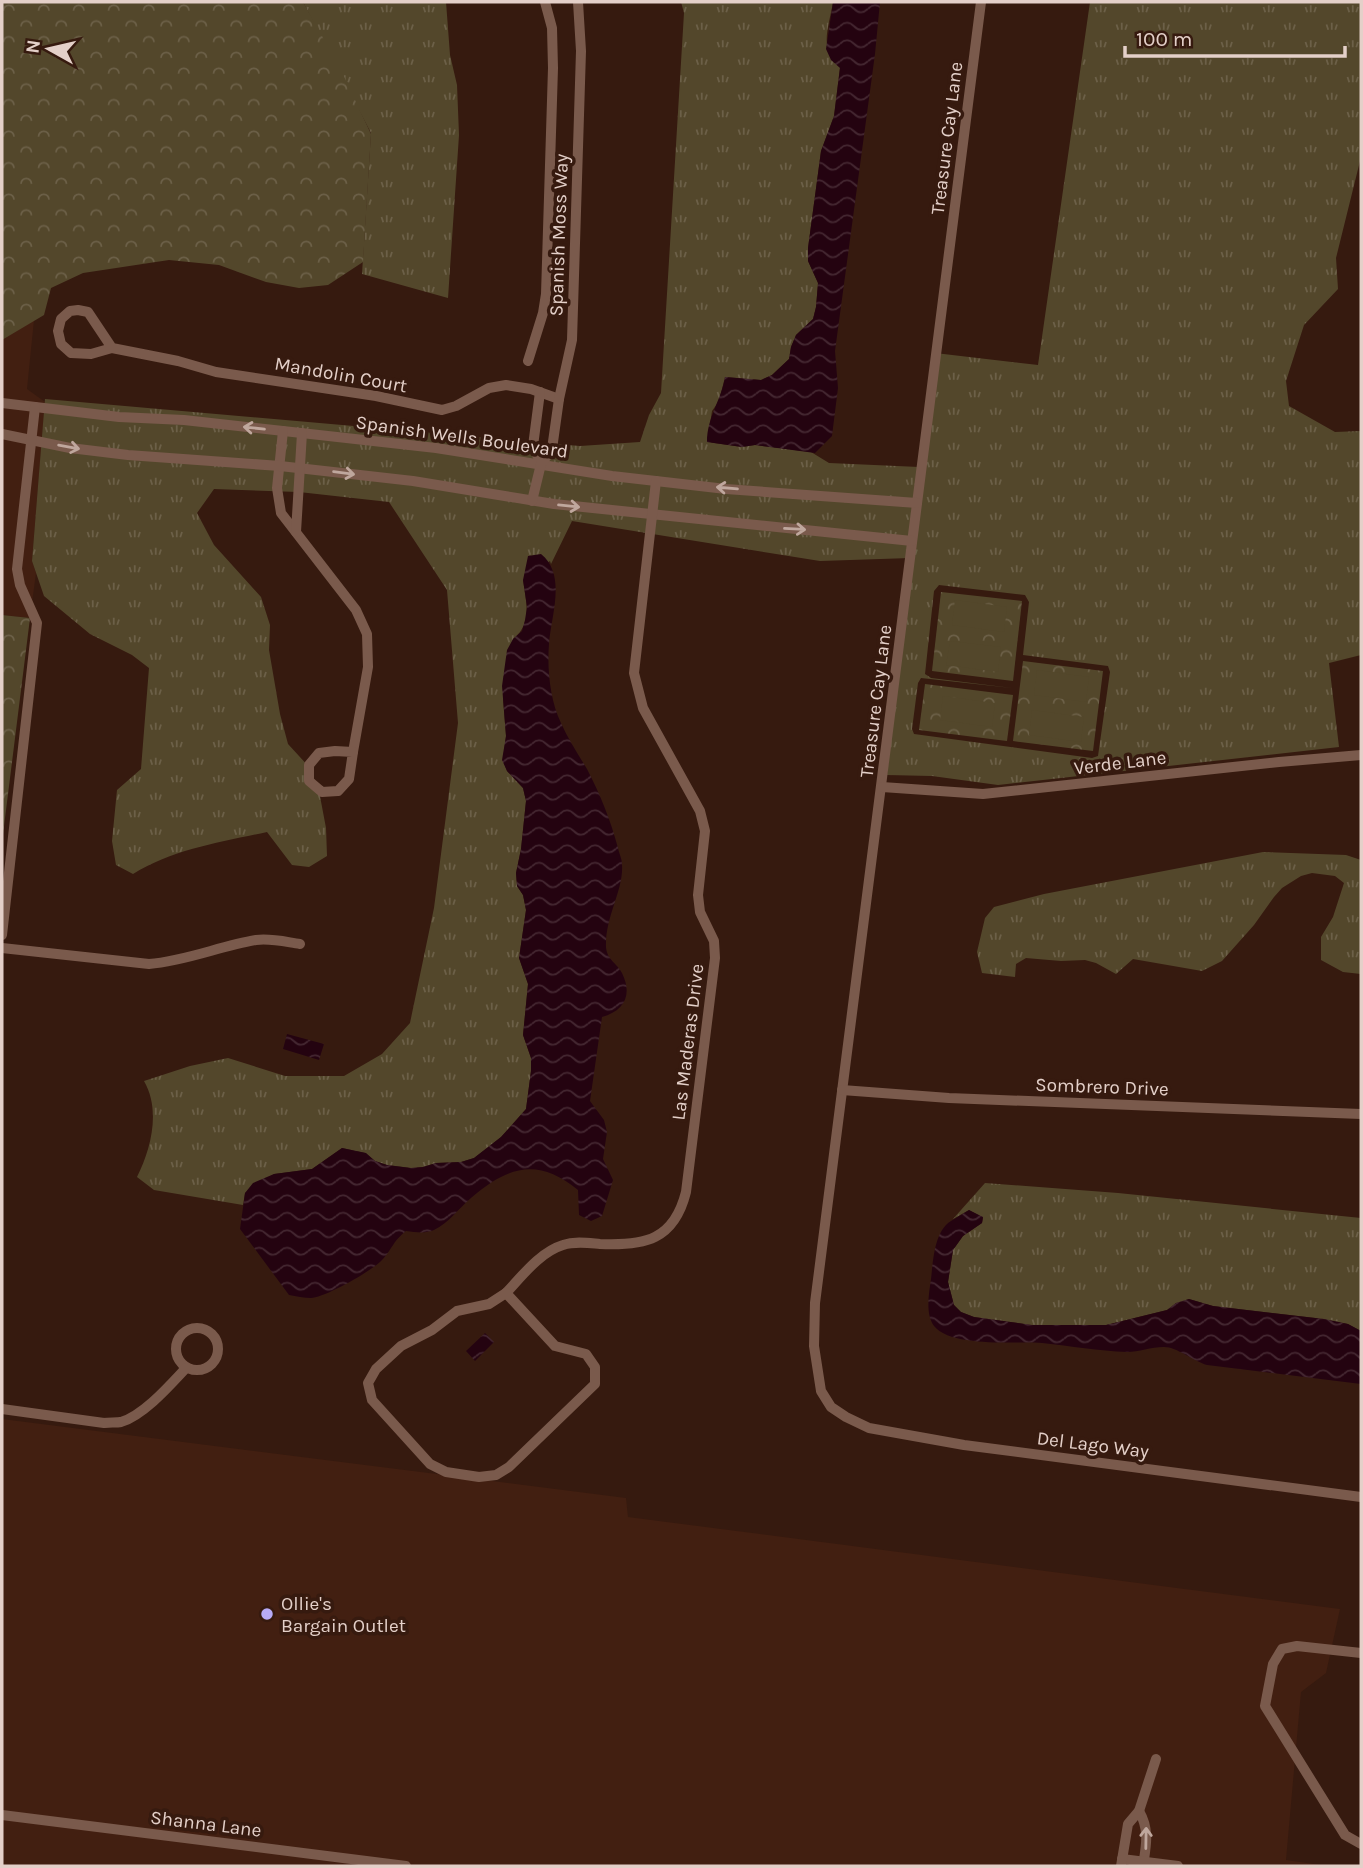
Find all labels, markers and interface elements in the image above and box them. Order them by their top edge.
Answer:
north arrow [14,14,84,84]
scale bar [1125,14,1346,58]
text: 100 m [1136,27,1193,51]
text: N [21,38,45,55]
street label: Treasure Cay Lane [927,60,967,216]
street label: Spanish Moss Way [545,153,573,317]
street label: Mandolin Court [273,353,409,397]
street label: Spanish Wells Boulevard [354,411,570,463]
one-way arrow [243,421,266,434]
one-way arrow [57,441,80,454]
one-way arrow [332,467,355,480]
one-way arrow [716,481,739,494]
one-way arrow [557,499,580,512]
one-way arrow [783,523,806,536]
street label: Treasure Cay Lane [856,623,896,779]
street label: Verde Lane [1073,746,1168,780]
street label: Las Maderas Drive [667,963,709,1122]
street label: Sombrero Drive [1035,1074,1169,1100]
street label: Del Lago Way [1036,1427,1150,1463]
place label: Ollie's Bargain Outlet [281,1593,406,1637]
marker: Ollie's Bargain Outlet [259,1606,275,1622]
street label: Shanna Lane [149,1806,263,1842]
one-way arrow [1139,1827,1153,1850]

